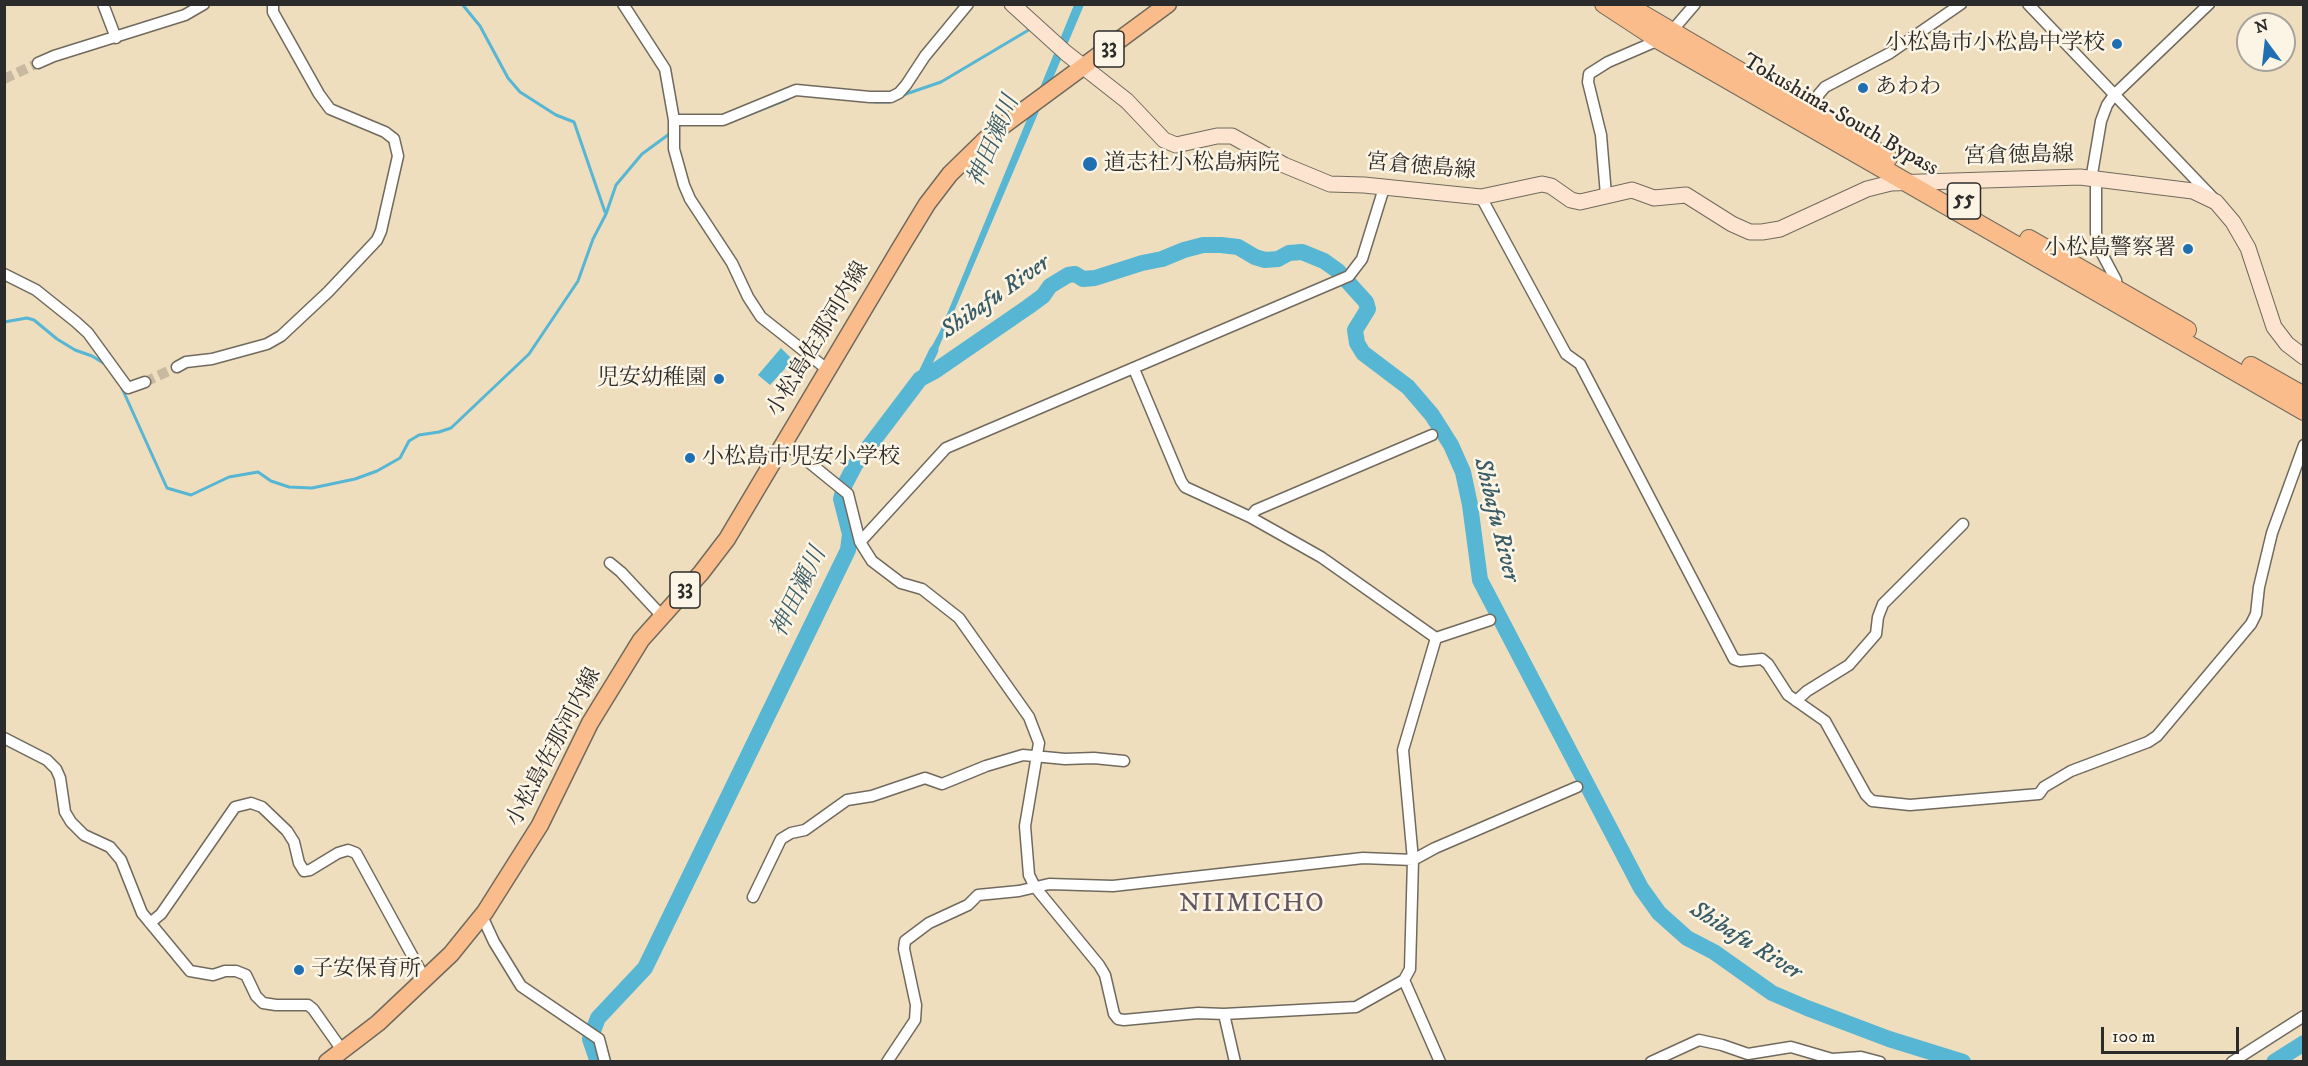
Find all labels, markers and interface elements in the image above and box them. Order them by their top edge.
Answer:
north arrow [2236,12,2296,72]
text: N [2253,15,2271,38]
road number: 33 [1094,31,1124,67]
place label: 小松島市小松島中学校 [1885,31,2105,57]
marker: 小松島市小松島中学校 [2110,37,2124,51]
street label: Tokushima-South Bypass [1738,49,1942,183]
place label: あわわ [1875,75,1941,101]
marker: あわわ [1856,81,1870,95]
water label: 神田瀬川 [963,92,1027,192]
street label: 宮倉徳島線 [1964,143,2074,171]
street label: 宮倉徳島線 [1365,150,1477,186]
place label: 道志社小松島病院 [1104,151,1280,177]
marker: 道志社小松島病院 [1081,155,1099,173]
road number: 55 [1948,183,1980,219]
place label: 小松島警察署 [2044,236,2176,262]
marker: 小松島警察署 [2181,242,2195,256]
water label: Shibafu River [936,250,1056,346]
street label: 小松島佐那河内線 [762,258,876,422]
place label: 児安幼稚園 [597,366,707,392]
marker: 児安幼稚園 [712,372,726,386]
place label: 小松島市児安小学校 [702,445,900,471]
marker: 小松島市児安小学校 [683,451,697,465]
water label: Shibafu River [1466,455,1524,585]
water label: 神田瀬川 [766,544,834,642]
road number: 33 [670,572,700,608]
street label: 小松島佐那河内線 [502,664,608,832]
district label: NIIMICHO [1179,890,1325,922]
water label: Shibafu River [1684,896,1806,988]
place label: 子安保育所 [311,957,421,983]
marker: 子安保育所 [292,963,306,977]
scale bar [2104,1015,2242,1053]
text: 100 m [2112,1026,2155,1048]

